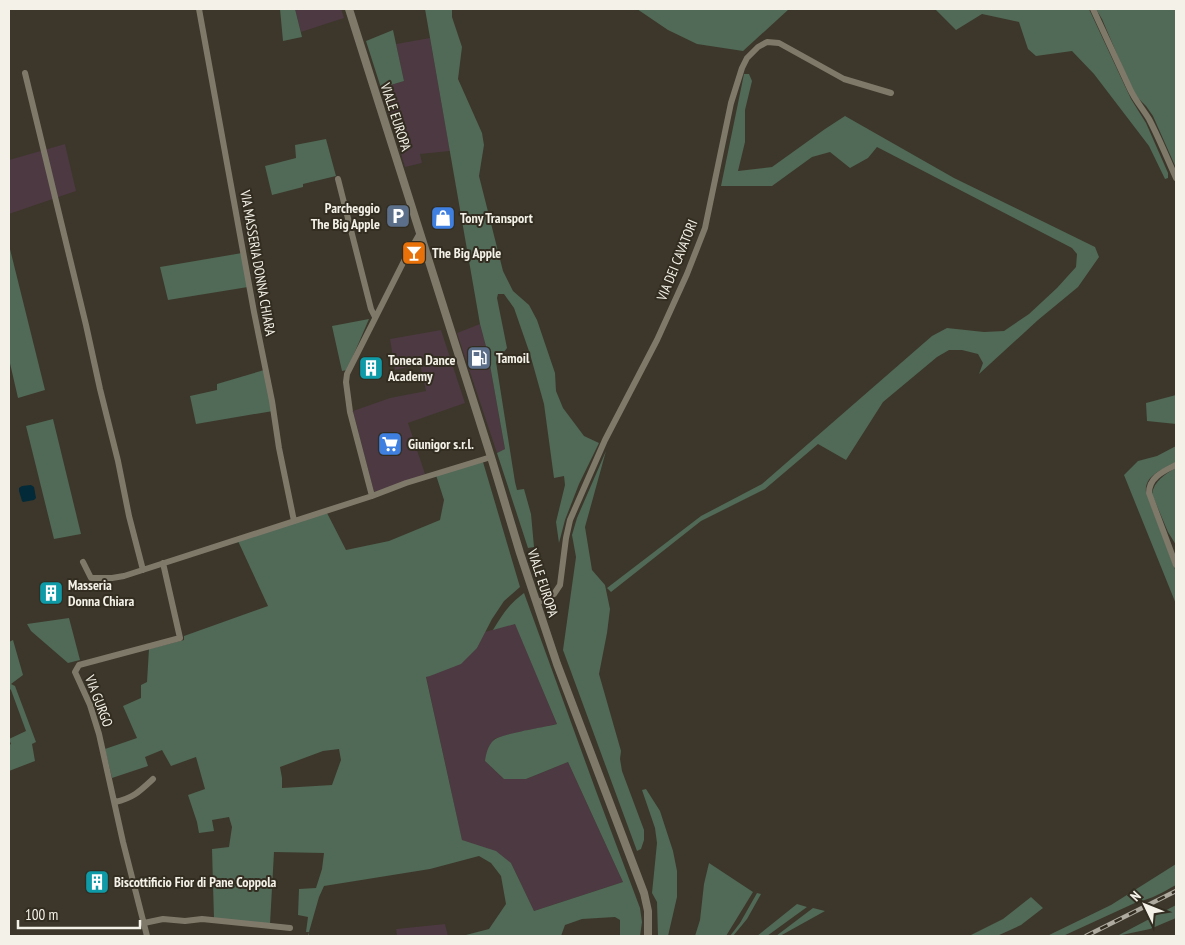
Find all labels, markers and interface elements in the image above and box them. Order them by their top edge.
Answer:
street label: VIALE EUROPA [376,80,416,154]
street label: VIA MASSERIA DONNA CHIARA [236,188,280,338]
place label: Parcheggio The Big Apple [311,199,380,233]
parking icon: Parcheggio The Big Apple [385,203,411,229]
shop icon: Tony Transport [430,205,456,231]
place label: Tony Transport [460,209,533,227]
street label: VIA DEI CAVATORI [652,217,701,304]
bar icon: The Big Apple [401,240,427,266]
place label: The Big Apple [432,244,501,262]
fuel station icon: Tamoil [466,345,492,371]
place label: Tamoil [496,349,530,367]
place label: Toneca Dance Academy [387,351,456,385]
building icon: Toneca Dance Academy [358,355,384,381]
supermarket icon: Giunigor s.r.l. [377,431,403,457]
place label: Giunigor s.r.l. [408,435,474,453]
street label: VIALE EUROPA [523,546,563,620]
place label: Masseria Donna Chiara [68,576,134,610]
building icon: Masseria Donna Chiara [38,580,64,606]
street label: VIA GURGO [81,672,117,730]
building icon: Biscottificio Fior di Pane Coppola [84,869,110,895]
place label: Biscottificio Fior di Pane Coppola [114,873,277,891]
north arrow [1120,880,1170,930]
text: N [1126,887,1145,905]
scale bar [18,898,140,930]
text: 100 m [25,905,58,924]

